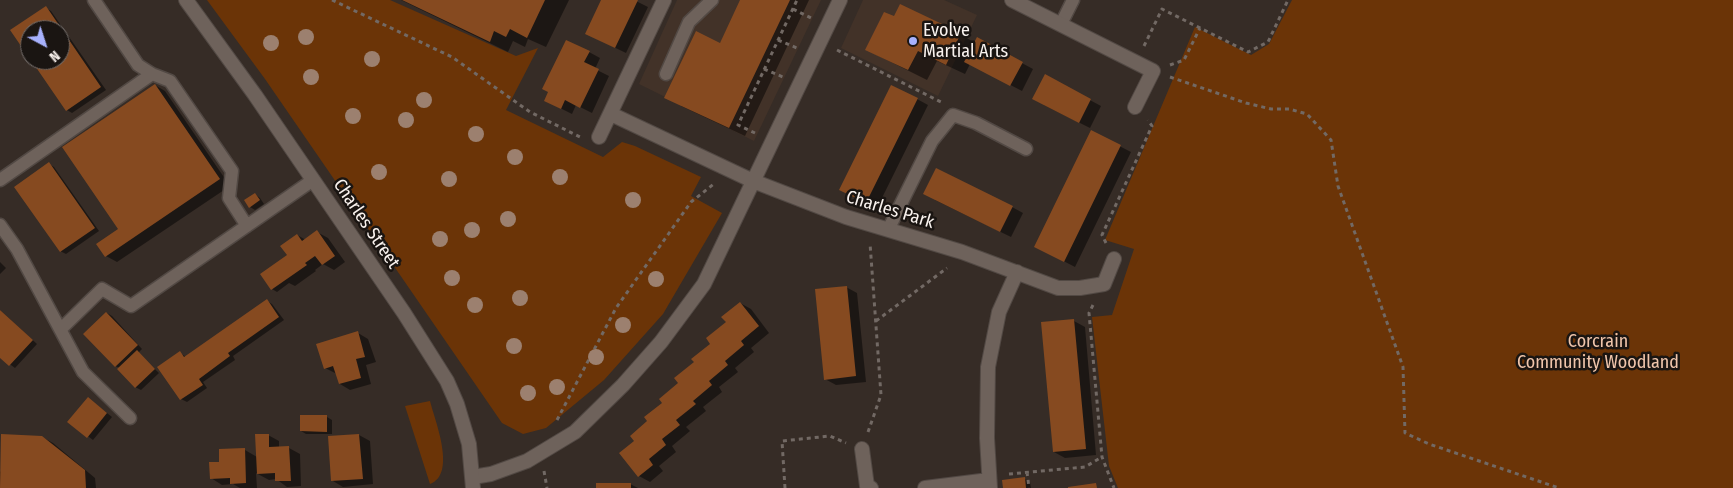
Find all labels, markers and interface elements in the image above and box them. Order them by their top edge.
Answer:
north arrow [20,20,70,70]
place label: Evolve Martial Arts [923,20,1008,62]
marker: Evolve Martial Arts [907,35,919,47]
text: N [46,47,63,65]
street label: Charles Street [328,175,404,273]
street label: Charles Park [843,186,937,234]
park label: Corcrain Community Woodland [1517,331,1679,374]

